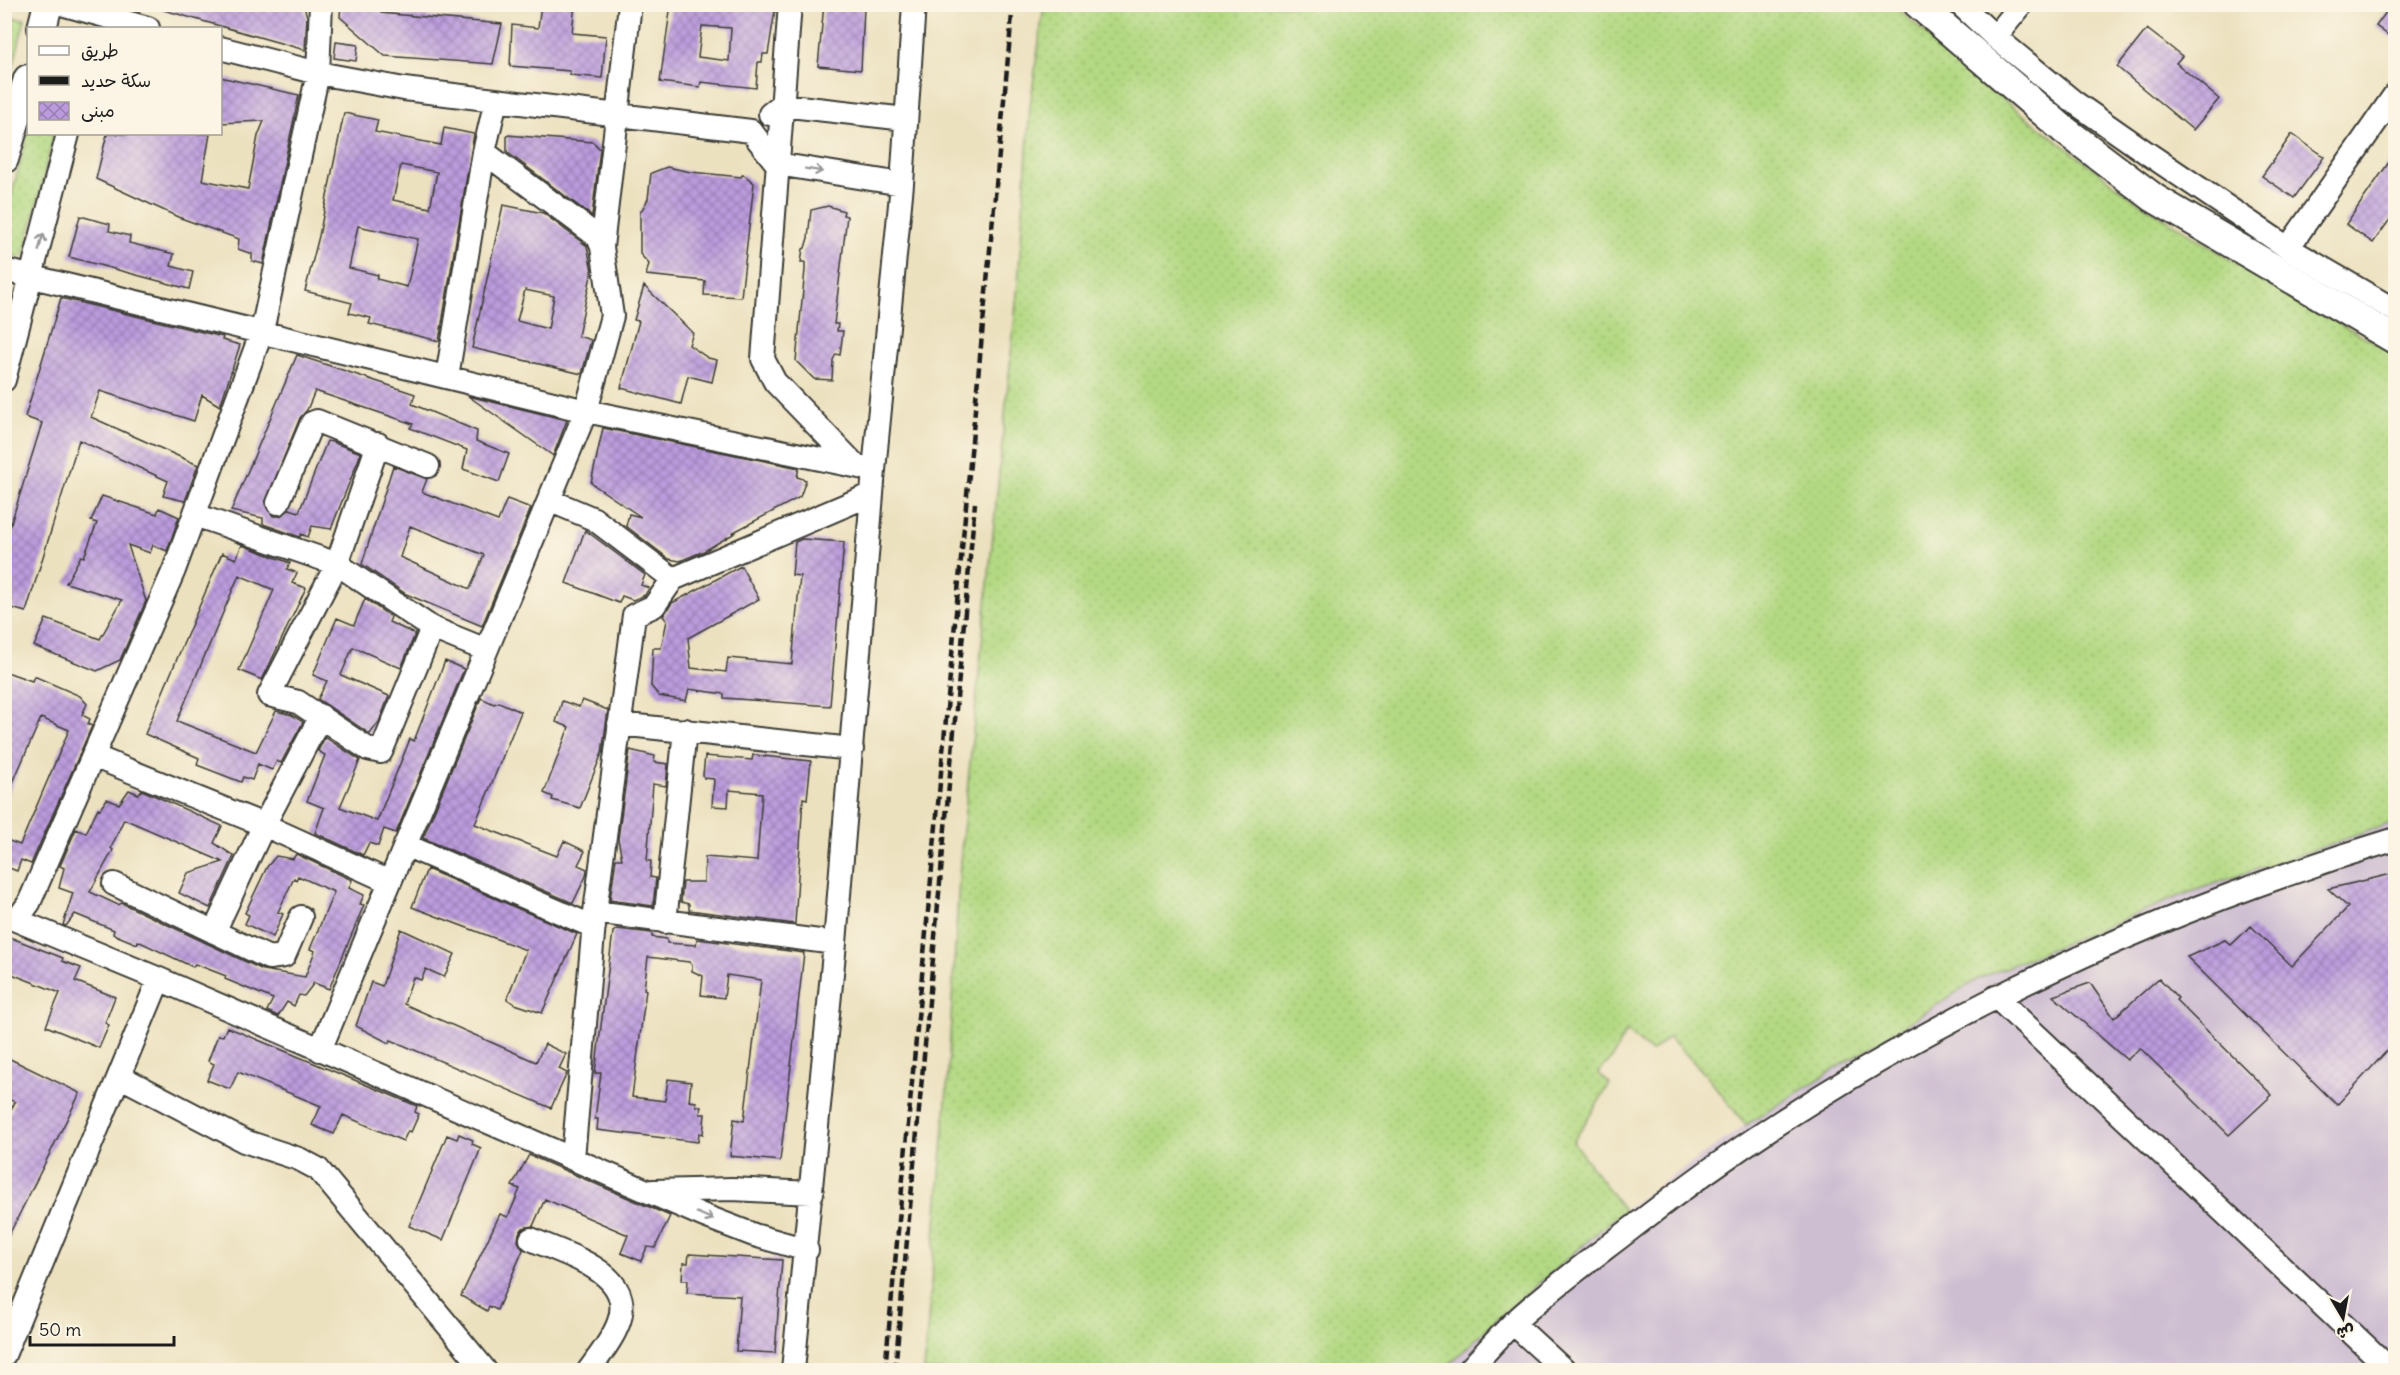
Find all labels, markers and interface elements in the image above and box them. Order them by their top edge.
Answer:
legend [27,27,222,135]
text: طريق [81,39,119,62]
text: سكة حديد [81,69,151,92]
text: مبنى [81,99,115,122]
one-way arrow [804,164,824,175]
one-way arrow [35,233,47,252]
one-way arrow [695,1211,713,1222]
north arrow [2313,1288,2373,1348]
scale bar [30,1309,174,1347]
text: 50 m [39,1318,81,1341]
text: ش [2335,1321,2356,1344]

